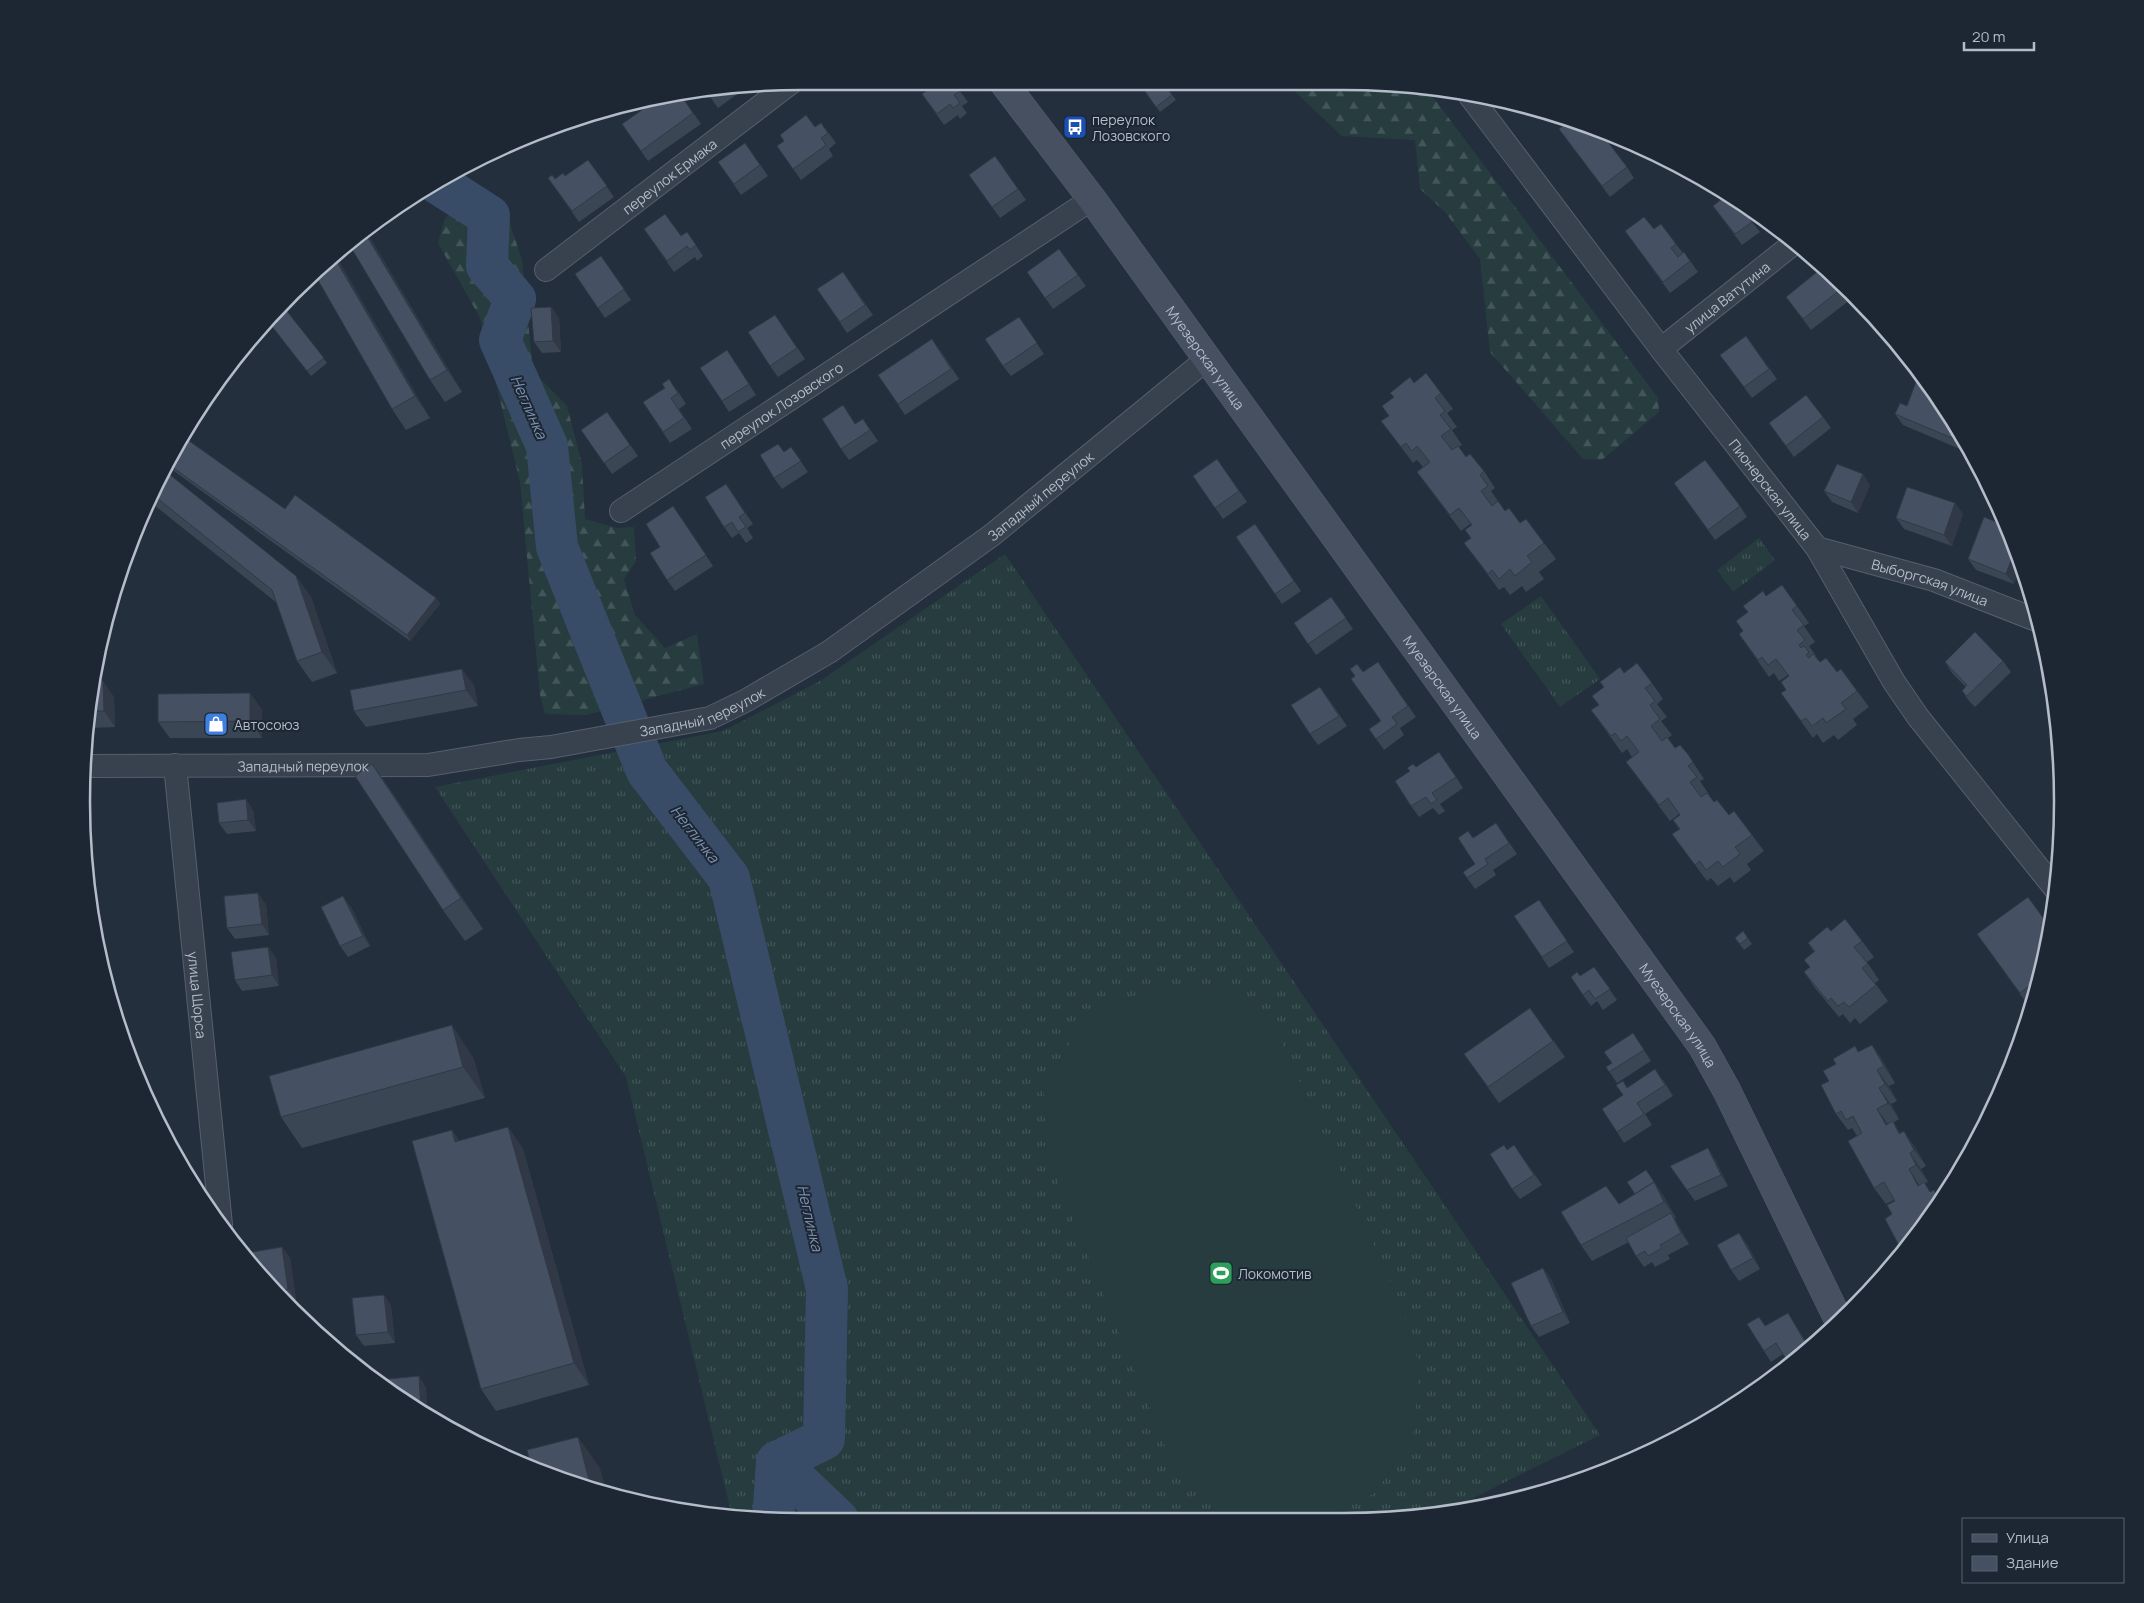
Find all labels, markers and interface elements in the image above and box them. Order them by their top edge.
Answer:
scale bar [1964,20,2034,52]
text: 20 m [1972,26,2005,47]
place label: переулок Лозовского [1092,110,1170,145]
bus stop icon: переулок Лозовского [1062,114,1088,140]
street label: переулок Ермака [618,134,720,218]
street label: улица Ватутина [1680,257,1773,337]
street label: Муезерская улица [1162,302,1250,413]
street label: переулок Лозовского [716,357,846,453]
water label: Неглинка [506,372,553,443]
street label: Пионерская улица [1725,435,1816,543]
street label: Западный переулок [983,446,1098,545]
street label: Выборгская улица [1870,554,1991,610]
street label: Муезерская улица [1399,631,1487,742]
street label: Западный переулок [638,682,769,740]
shop icon: Автосоюз [203,711,229,737]
place label: Автосоюз [234,715,299,734]
street label: Западный переулок [237,756,370,775]
water label: Неглинка [666,801,725,868]
street label: улица Щорса [184,950,212,1039]
street label: Муезерская улица [1636,959,1721,1071]
water label: Неглинка [792,1183,828,1254]
sports icon: Локомотив [1208,1260,1234,1286]
place label: Локомотив [1238,1264,1312,1283]
legend [1962,1518,2124,1583]
text: Улица [2006,1527,2049,1548]
text: Здание [2006,1552,2059,1573]

